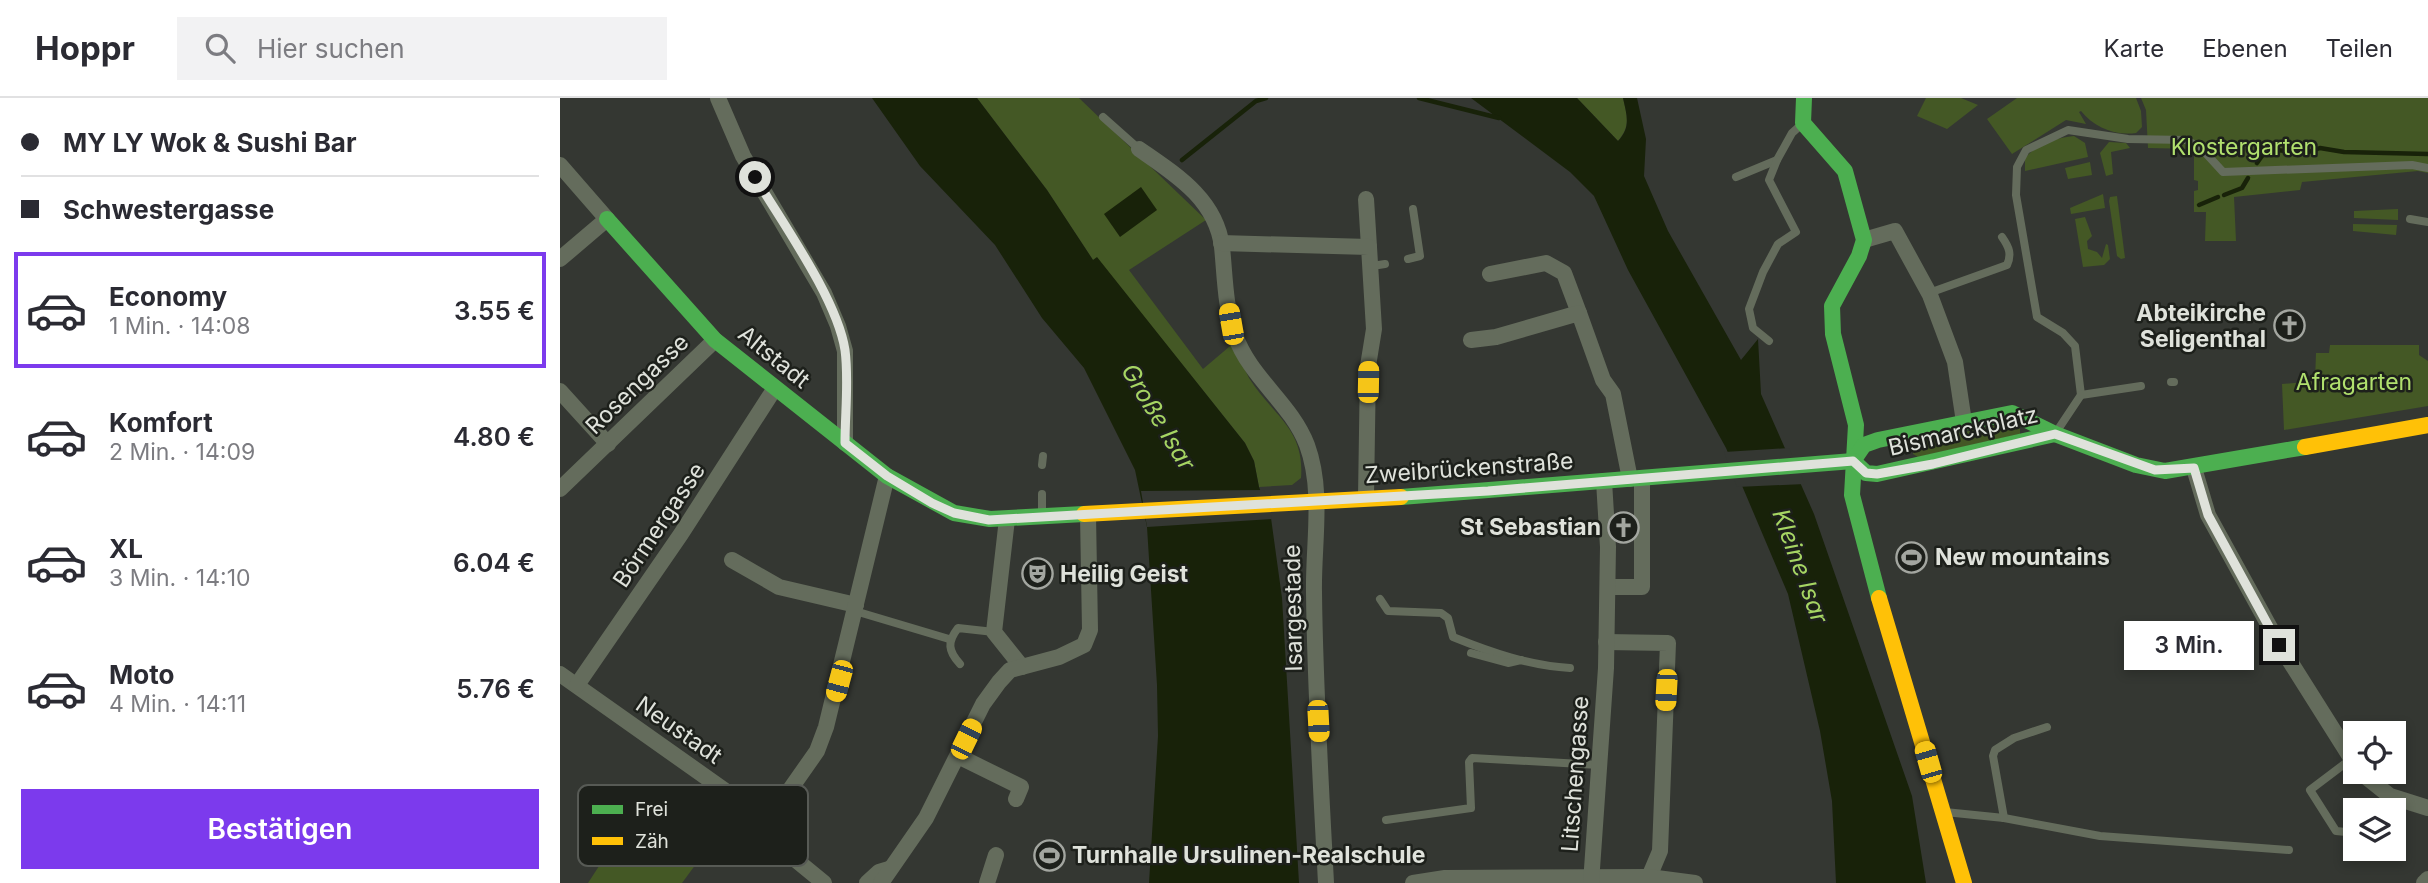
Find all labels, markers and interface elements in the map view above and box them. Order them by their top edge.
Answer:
search box [177,17,667,80]
text: Hoppr [35,28,135,68]
icon: search [201,29,239,67]
text: Hier suchen [257,33,405,64]
text: Karte [2104,34,2164,63]
text: Ebenen [2202,34,2288,63]
text: Teilen [2326,34,2393,63]
text: MY LY Wok & Sushi Bar [63,127,357,158]
park label: Klostergarten [2171,133,2317,161]
route start [739,161,771,193]
text: Schwestergasse [63,194,274,225]
icon: car [25,279,88,342]
text: Economy [109,281,227,312]
text: 3.55 € [454,295,535,326]
place label: Abteikirche Seligenthal [2136,299,2266,353]
car [1218,301,1245,347]
church icon: Abteikirche Seligenthal [2272,309,2306,343]
text: 1 Min. · 14:08 [109,312,251,340]
street label: Altstadt [733,320,816,395]
street label: Rosengasse [580,328,694,440]
water label: Große Isar [1115,358,1202,476]
car [1358,361,1379,403]
park label: Afragarten [2296,368,2412,396]
street label: Bismarckplatz [1885,400,2041,462]
icon: car [25,405,88,468]
text: Komfort [109,407,213,438]
text: 4.80 € [453,421,535,452]
text: 2 Min. · 14:09 [109,438,255,466]
street label: Zweibrückenstraße [1364,447,1574,489]
street label: Börmergasse [607,457,711,593]
water label: Kleine Isar [1766,505,1835,628]
church icon: St Sebastian [1607,510,1641,544]
place label: St Sebastian [1460,513,1601,541]
icon: car [25,531,88,594]
text: XL [109,533,143,564]
sports icon: New mountains [1895,540,1929,574]
place label: New mountains [1935,543,2110,571]
street label: Isargestade [1278,544,1308,672]
text: 6.04 € [453,547,535,578]
theatre icon: Heilig Geist [1020,557,1054,591]
place label: Heilig Geist [1060,560,1189,588]
text: 3 Min. · 14:10 [109,564,251,592]
callout: 3 Min. [2125,620,2254,670]
route end [2263,629,2295,661]
text: 3 Min. [2154,631,2224,659]
icon: car [25,657,88,720]
car [824,658,855,704]
text: Moto [109,659,174,690]
car [1655,668,1678,712]
text: 5.76 € [456,673,535,704]
text: 4 Min. · 14:11 [109,690,246,718]
street label: Neustadt [630,690,728,770]
street label: Litschengasse [1556,695,1594,853]
car [1307,699,1330,743]
car [948,716,985,762]
map controls [2343,721,2406,861]
button: locate [2343,721,2406,784]
car [1913,739,1944,785]
legend [578,785,808,866]
button: Bestätigen [21,789,539,869]
text: Frei [635,798,668,821]
button: layers [2343,798,2406,861]
text: Zäh [635,830,669,853]
sports icon: Turnhalle Ursulinen-Realschule [1032,838,1066,872]
place label: Turnhalle Ursulinen-Realschule [1072,841,1425,869]

